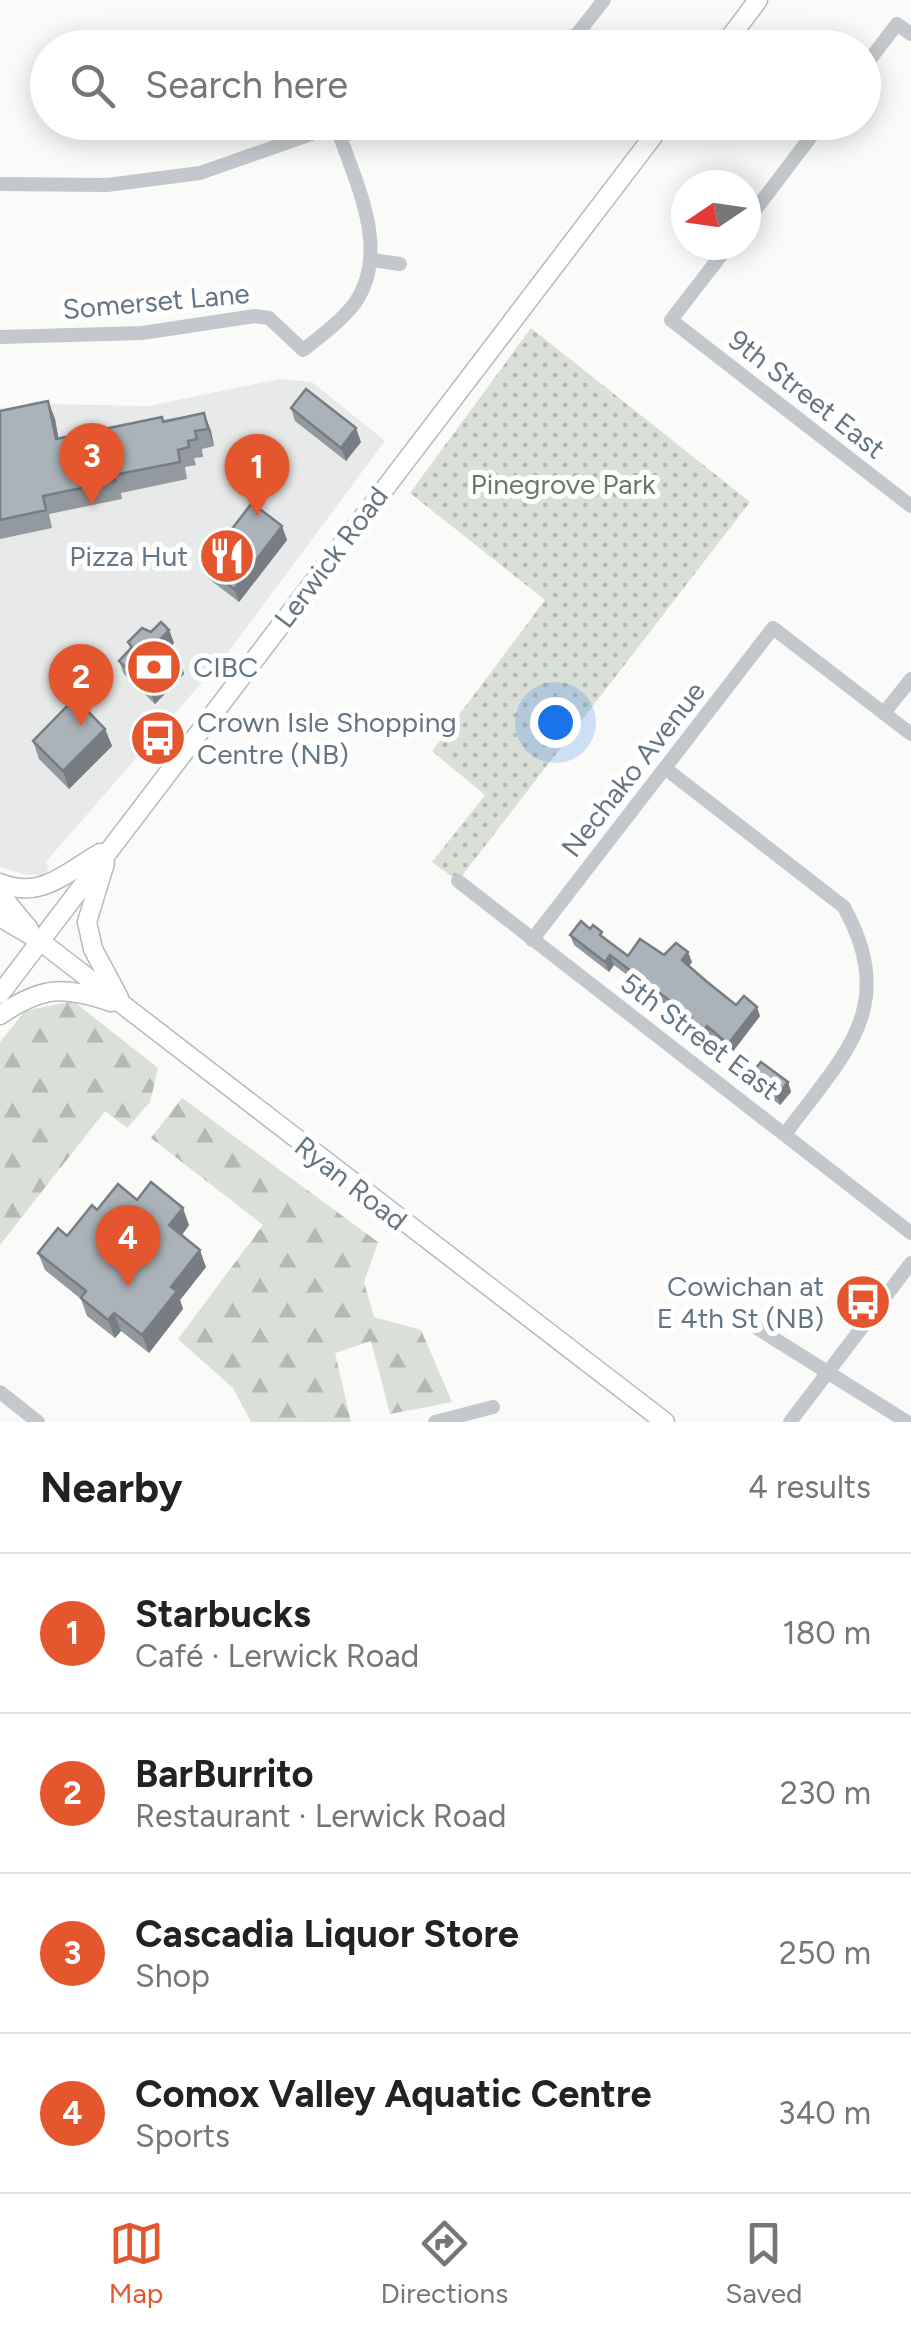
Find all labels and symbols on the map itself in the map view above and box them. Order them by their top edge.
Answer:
north arrow [671,170,761,260]
street label: Somerset Lane [61,276,251,326]
street label: 9th Street East [722,322,892,466]
pin: 3 [59,422,124,505]
pin: 1 [224,434,290,516]
park label: Pinegrove Park [470,467,656,501]
street label: Lerwick Road [267,480,395,634]
restaurant icon: Pizza Hut [197,526,257,586]
place label: Pizza Hut [69,539,188,573]
bank icon: CIBC [124,637,184,697]
pin: 2 [48,644,114,726]
place label: CIBC [193,650,258,684]
street label: Nechako Avenue [554,675,712,863]
your location [530,697,581,748]
place label: Crown Isle Shopping Centre (NB) [197,705,457,771]
bus stop icon: Crown Isle Shopping Centre (NB) [128,708,188,768]
street label: 5th Street East [614,966,786,1106]
street label: Ryan Road [288,1129,414,1237]
pin: 4 [96,1204,160,1287]
place label: Cowichan at E 4th St (NB) [657,1269,824,1335]
bus stop icon: Cowichan at E 4th St (NB) [833,1272,893,1332]

